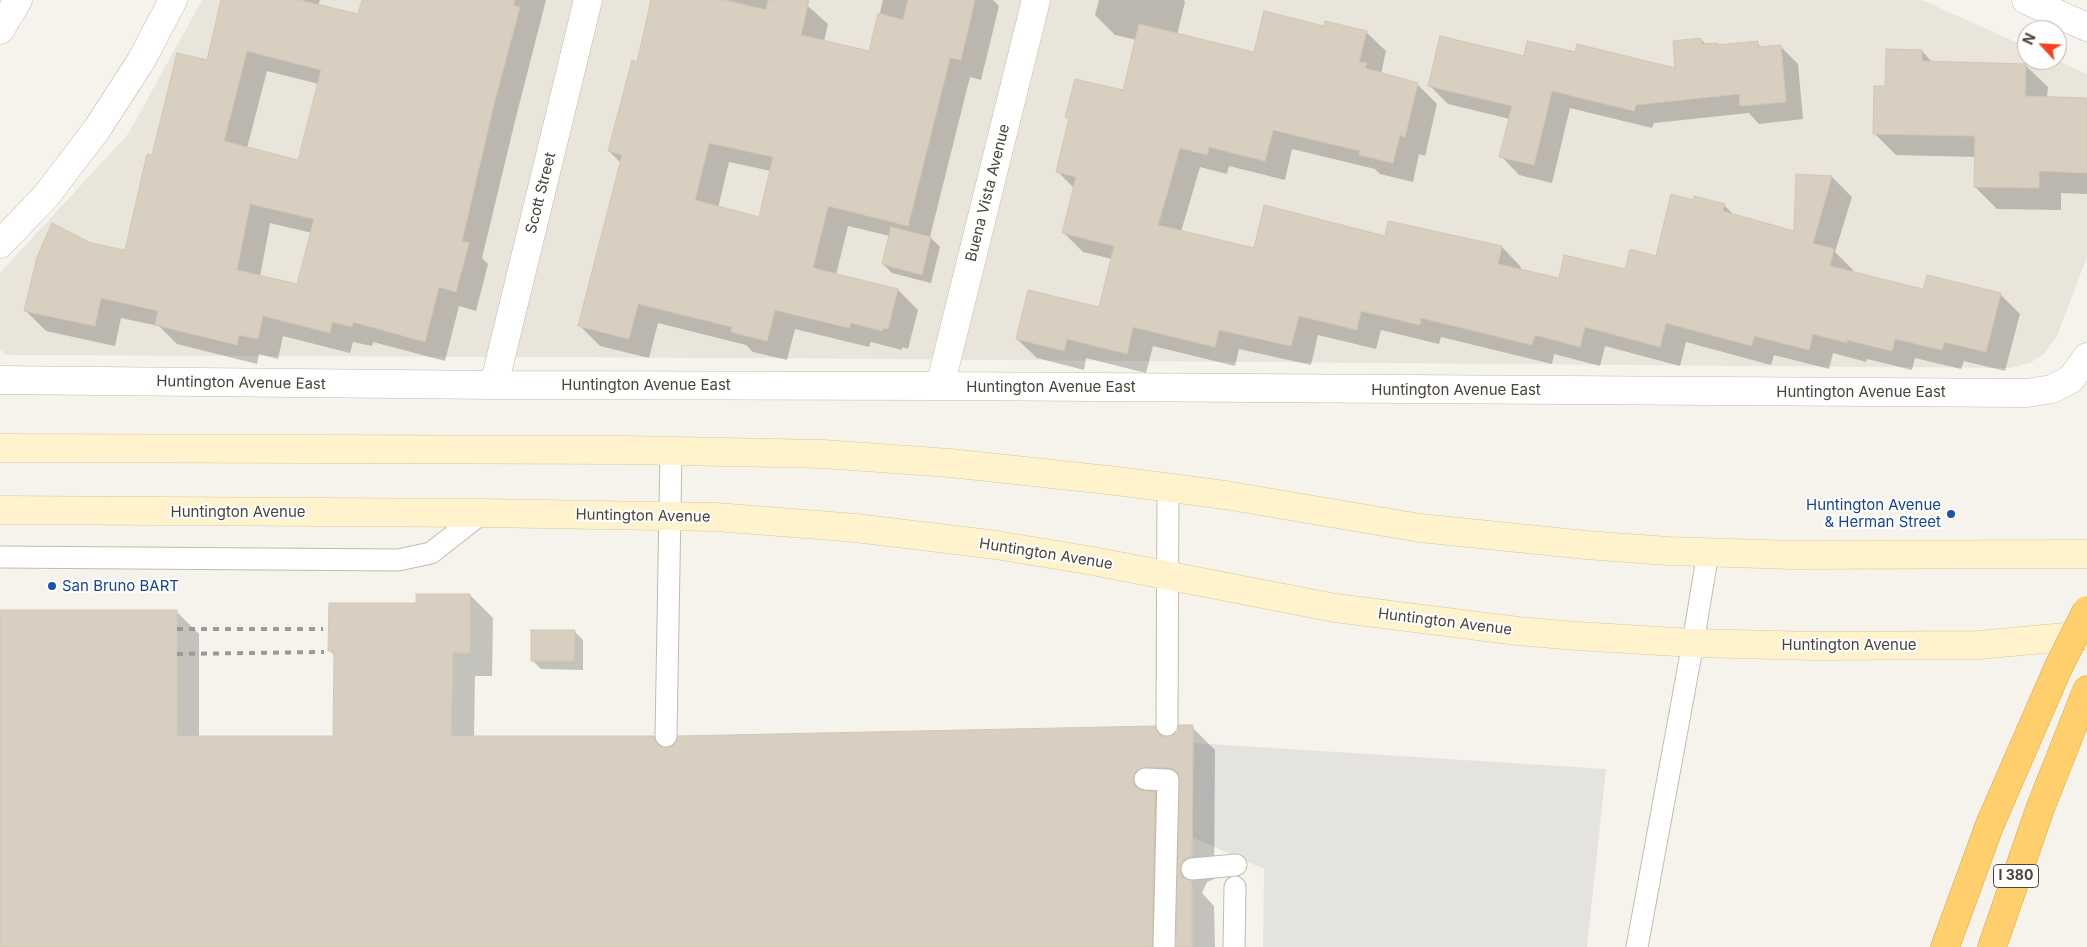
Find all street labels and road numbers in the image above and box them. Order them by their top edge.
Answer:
street label: Buena Vista Avenue [962,122,1014,264]
street label: Scott Street [522,150,560,236]
street label: Huntington Avenue East [156,373,326,393]
street label: Huntington Avenue East [561,376,731,394]
street label: Huntington Avenue East [966,378,1136,396]
street label: Huntington Avenue East [1371,381,1541,399]
street label: Huntington Avenue East [1776,383,1946,401]
street label: Huntington Avenue [170,503,306,521]
street label: Huntington Avenue [575,506,711,526]
street label: Huntington Avenue [978,535,1114,573]
street label: Huntington Avenue [1377,605,1513,639]
street label: Huntington Avenue [1781,636,1917,654]
road number: I 380 [1994,864,2038,888]

